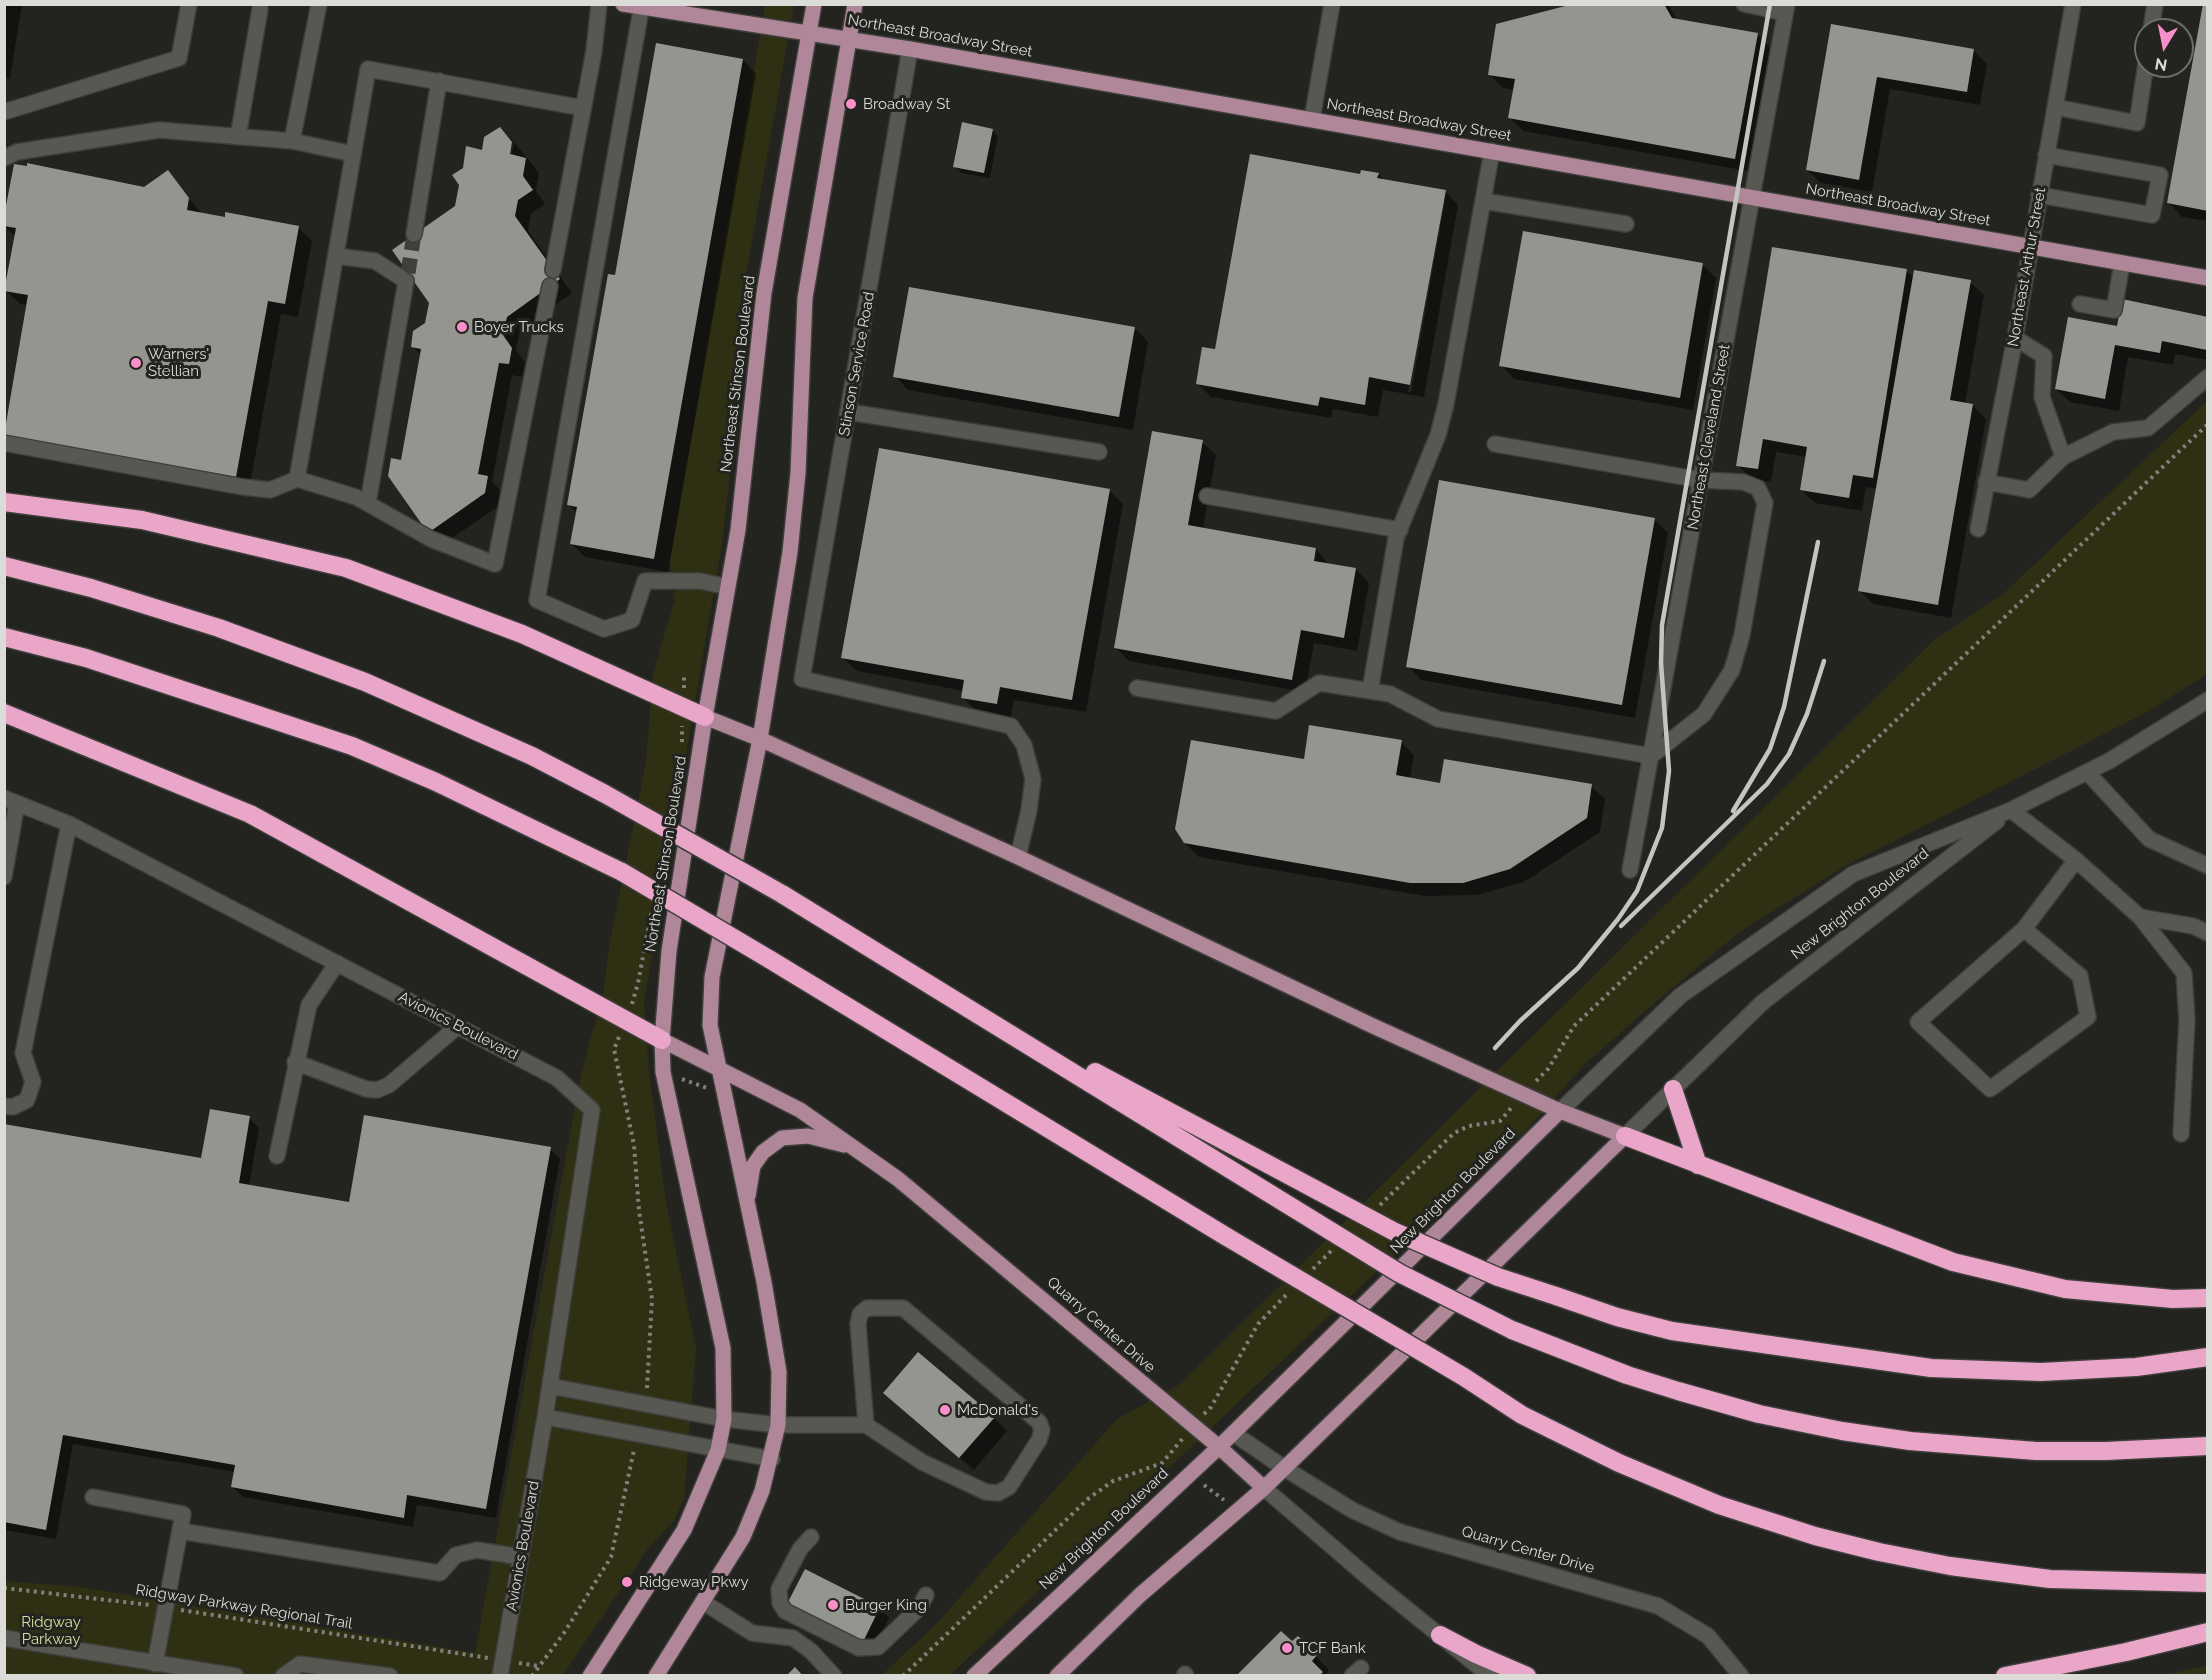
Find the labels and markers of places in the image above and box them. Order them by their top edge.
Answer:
place label: Broadway St [863,95,950,113]
marker: Broadway St [844,97,858,111]
place label: Boyer Trucks [474,318,564,336]
marker: Boyer Trucks [455,320,469,334]
place label: Warners' Stellian [148,345,209,380]
marker: Warners' Stellian [129,356,143,370]
place label: McDonald's [957,1401,1038,1419]
marker: McDonald's [938,1403,952,1417]
place label: Ridgeway Pkwy [639,1573,749,1591]
marker: Ridgeway Pkwy [620,1575,634,1589]
place label: Burger King [845,1596,927,1614]
marker: Burger King [826,1598,840,1612]
place label: TCF Bank [1299,1639,1366,1657]
marker: TCF Bank [1280,1641,1294,1655]

